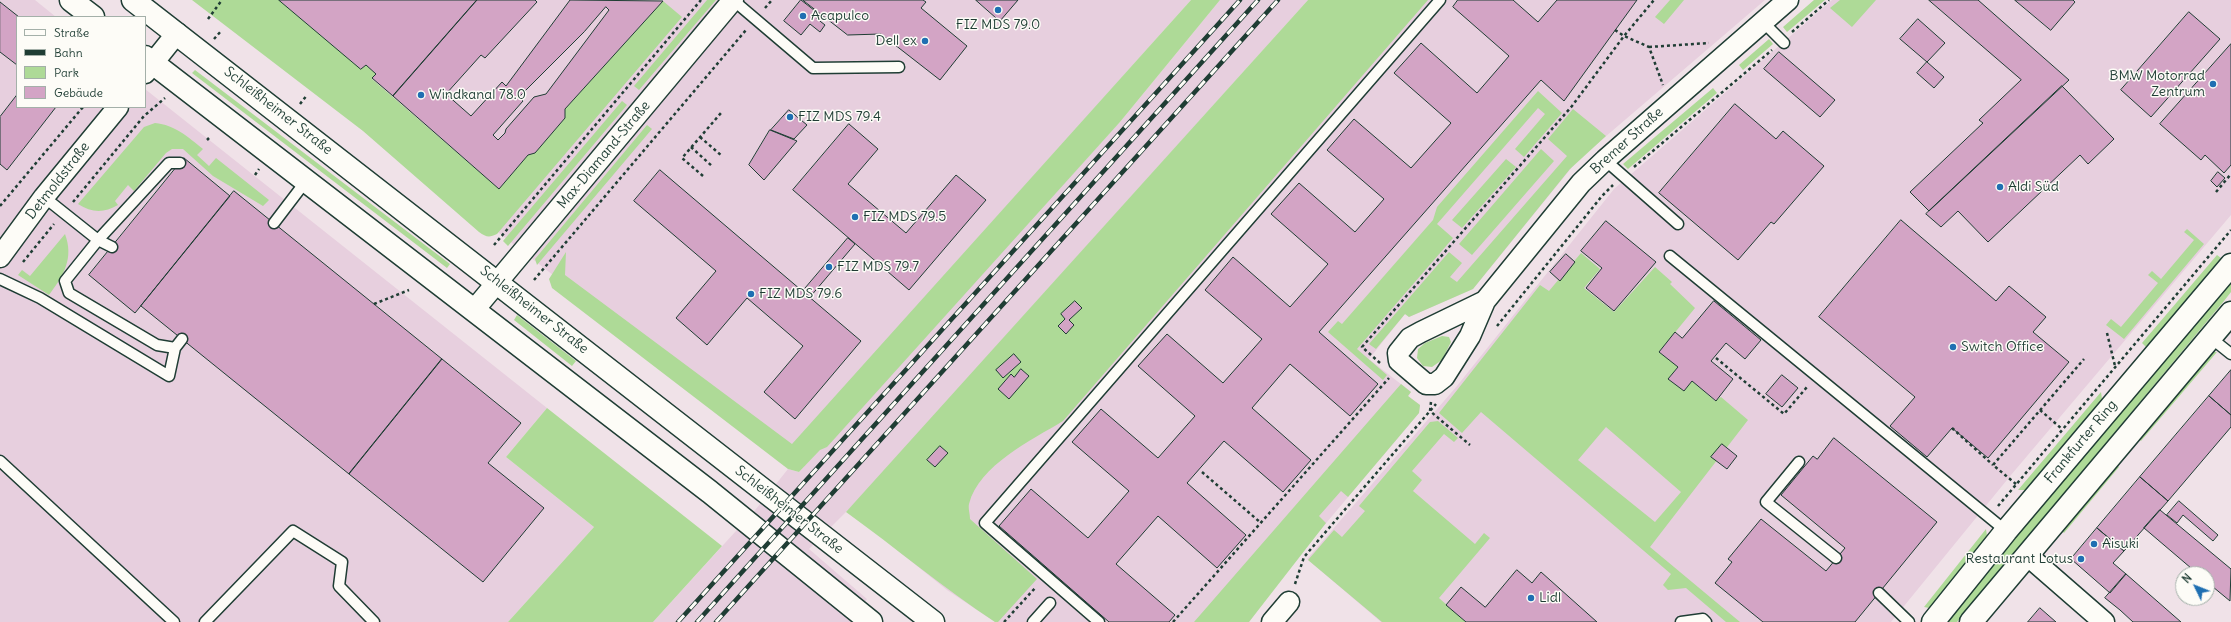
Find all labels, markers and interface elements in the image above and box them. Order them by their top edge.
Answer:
marker: FIZ MDS 79.0 [993,5,1003,15]
place label: Acapulco [811,8,869,24]
marker: Acapulco [798,11,808,21]
legend [16,16,146,108]
place label: FIZ MDS 79.0 [956,17,1040,33]
text: Straße [54,25,89,40]
place label: Dell ex [875,33,917,49]
marker: Dell ex [920,36,930,46]
text: Bahn [54,45,83,60]
street label: Schleißheimer Straße [220,63,336,159]
text: Park [54,65,79,80]
place label: BMW Motorrad Zentrum [2109,68,2205,100]
marker: BMW Motorrad Zentrum [2208,79,2218,89]
text: Gebäude [54,85,103,100]
place label: Windkanal 78.0 [429,87,526,103]
marker: Windkanal 78.0 [416,90,426,100]
street label: Max-Diamand-Straße [554,98,654,212]
street label: Bremer Straße [1587,104,1667,178]
place label: FIZ MDS 79.4 [798,109,881,125]
marker: FIZ MDS 79.4 [785,112,795,122]
street label: Detmoldstraße [23,139,93,223]
place label: Aldi Süd [2008,179,2059,195]
marker: Aldi Süd [1995,182,2005,192]
place label: FIZ MDS 79.5 [863,209,946,225]
marker: FIZ MDS 79.5 [850,212,860,222]
place label: FIZ MDS 79.7 [837,259,919,275]
street label: Schleißheimer Straße [476,262,592,358]
marker: FIZ MDS 79.7 [824,262,834,272]
place label: FIZ MDS 79.6 [759,286,842,302]
marker: FIZ MDS 79.6 [746,289,756,299]
place label: Switch Office [1961,339,2044,355]
marker: Switch Office [1948,342,1958,352]
street label: Frankfurter Ring [2041,397,2121,487]
street label: Schleißheimer Straße [731,462,847,558]
place label: Aisuki [2102,536,2139,552]
marker: Aisuki [2089,539,2099,549]
place label: Restaurant Lotus [1966,551,2073,567]
marker: Restaurant Lotus [2076,554,2086,564]
north arrow [2175,566,2215,606]
text: N [2179,571,2195,586]
place label: Lidl [1539,590,1561,606]
marker: Lidl [1526,593,1536,603]

